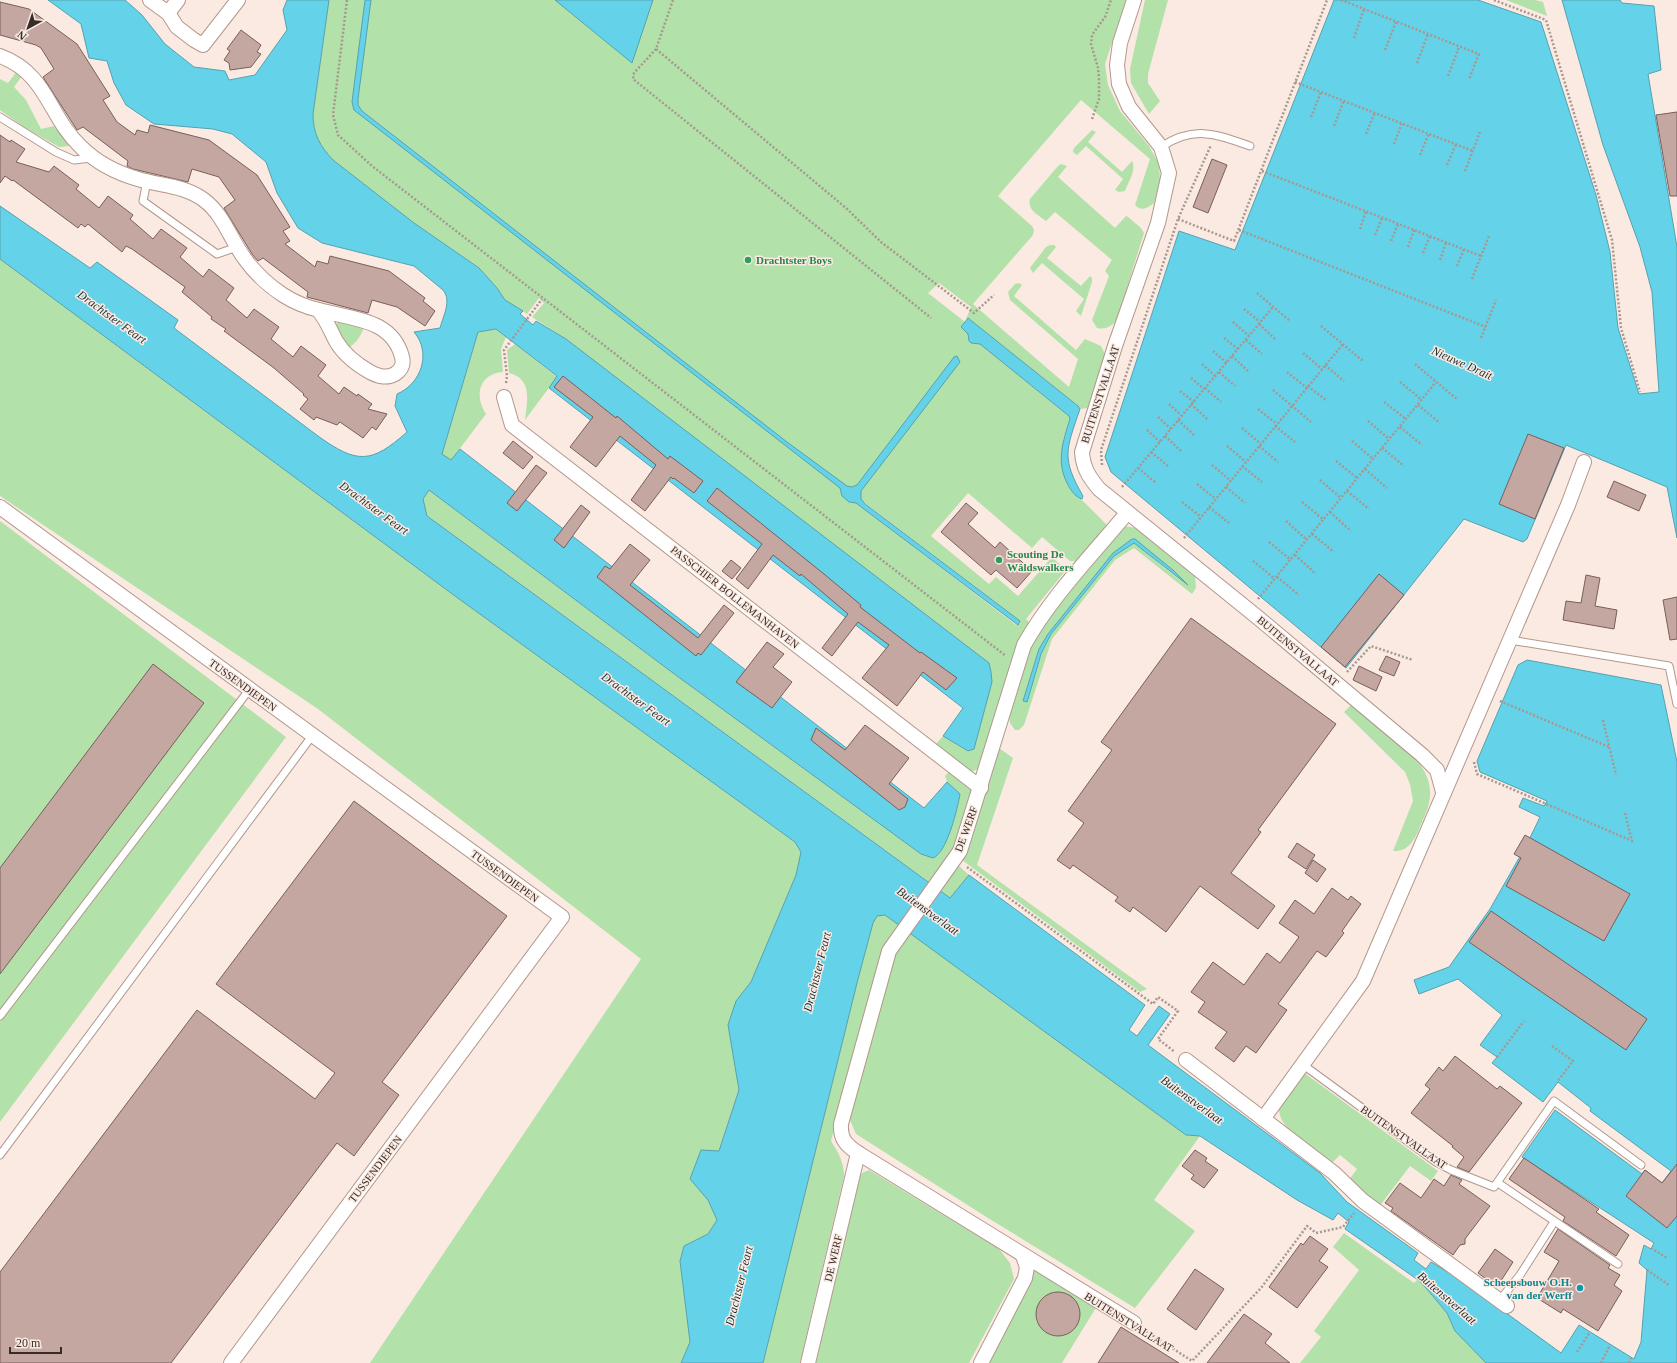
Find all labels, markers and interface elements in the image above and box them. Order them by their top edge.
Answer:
north arrow [8,8,48,48]
text: N [15,28,28,43]
place label: Drachtster Boys [756,254,833,266]
marker: Drachtster Boys [743,255,753,265]
water label: Drachtster Feart [74,287,150,347]
street label: BUITENSTVALLAAT [1078,343,1122,445]
water label: Nieuwe Drait [1429,343,1495,383]
water label: Drachtster Feart [336,478,412,538]
street label: PASSCHIER BOLLEMANHAVEN [669,543,801,651]
place label: Scouting De Wâldswalkers [1007,548,1074,573]
marker: Scouting De Wâldswalkers [994,555,1004,565]
street label: BUITENSTVALLAAT [1255,613,1341,689]
street label: TUSSENDIEPEN [207,656,279,714]
water label: Drachtster Feart [598,669,674,729]
street label: DE WERF [952,804,980,854]
street label: TUSSENDIEPEN [469,847,541,905]
water label: Buitenstverlaat [894,884,962,939]
water label: Drachtster Feart [800,930,834,1014]
water label: Buitenstverlaat [1158,1073,1226,1128]
street label: BUITENSTVALLAAT [1359,1103,1450,1171]
street label: TUSSENDIEPEN [346,1133,404,1205]
street label: DE WERF [822,1233,844,1283]
water label: Drachtster Feart [722,1244,756,1328]
water label: Buitenstverlaat [1415,1269,1480,1328]
place label: Scheepsbouw O.H. van der Werff [1484,1276,1572,1301]
marker: Scheepsbouw O.H. van der Werff [1575,1283,1585,1293]
street label: BUITENSTVALLAAT [1082,1290,1176,1354]
scale bar [10,1329,61,1355]
text: 20 m [16,1336,41,1350]

